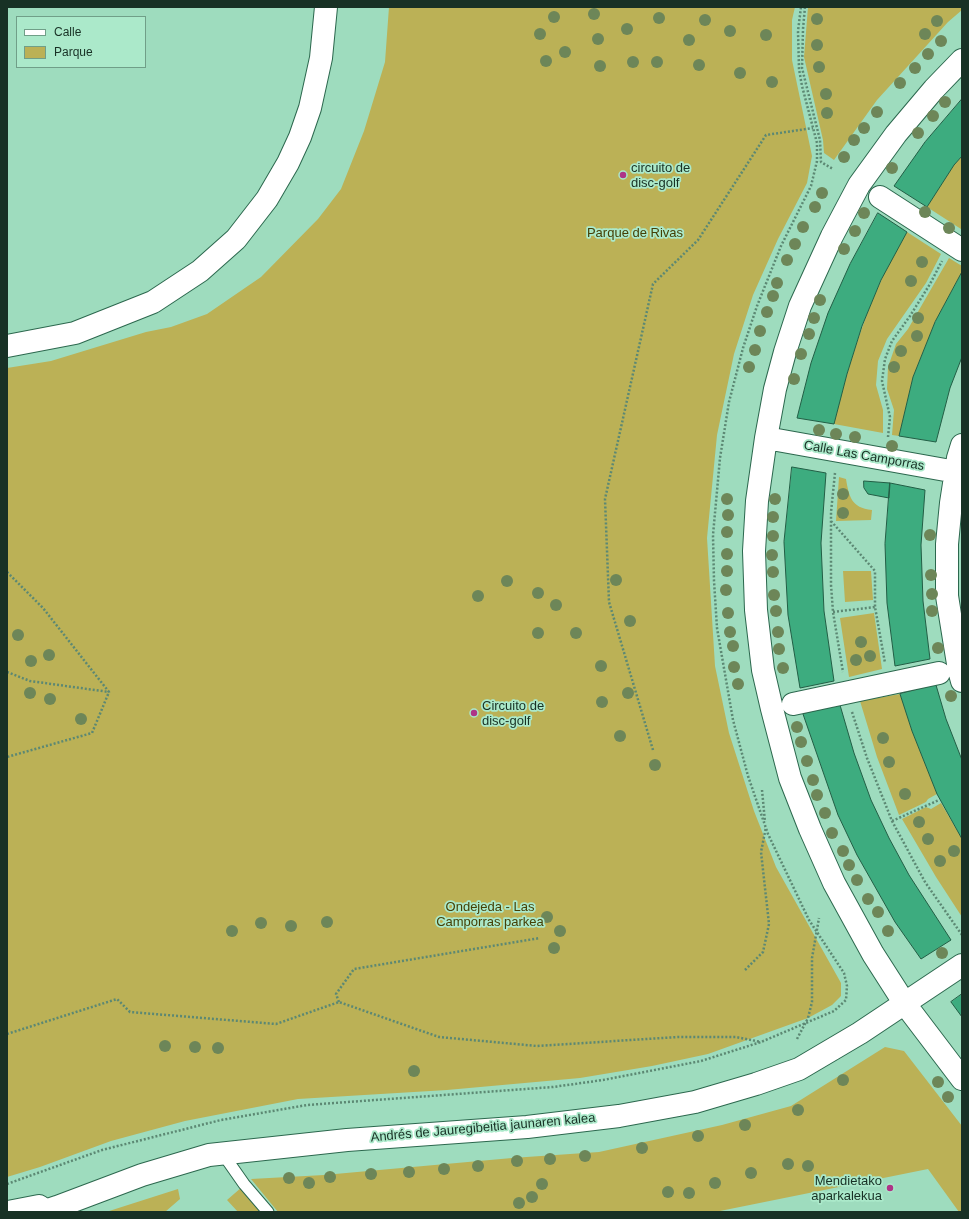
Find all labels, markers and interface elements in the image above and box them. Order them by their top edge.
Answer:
legend [16,16,146,68]
text: Calle [54,25,81,39]
text: Parque [54,45,93,59]
place label: circuito de disc-golf [631,160,690,191]
marker: circuito de disc-golf [618,170,628,180]
park label: Parque de Rivas [587,225,683,241]
street label: Calle Las Camporras [803,438,925,474]
place label: Circuito de disc-golf [482,698,544,729]
marker: Circuito de disc-golf [469,708,479,718]
park label: Ondejeda - Las Camporras parkea [436,899,544,930]
street label: Andrés de Jauregibeitia jaunaren kalea [370,1110,596,1146]
place label: Mendietako aparkalekua [811,1173,882,1204]
marker: Mendietako aparkalekua [885,1183,895,1193]

